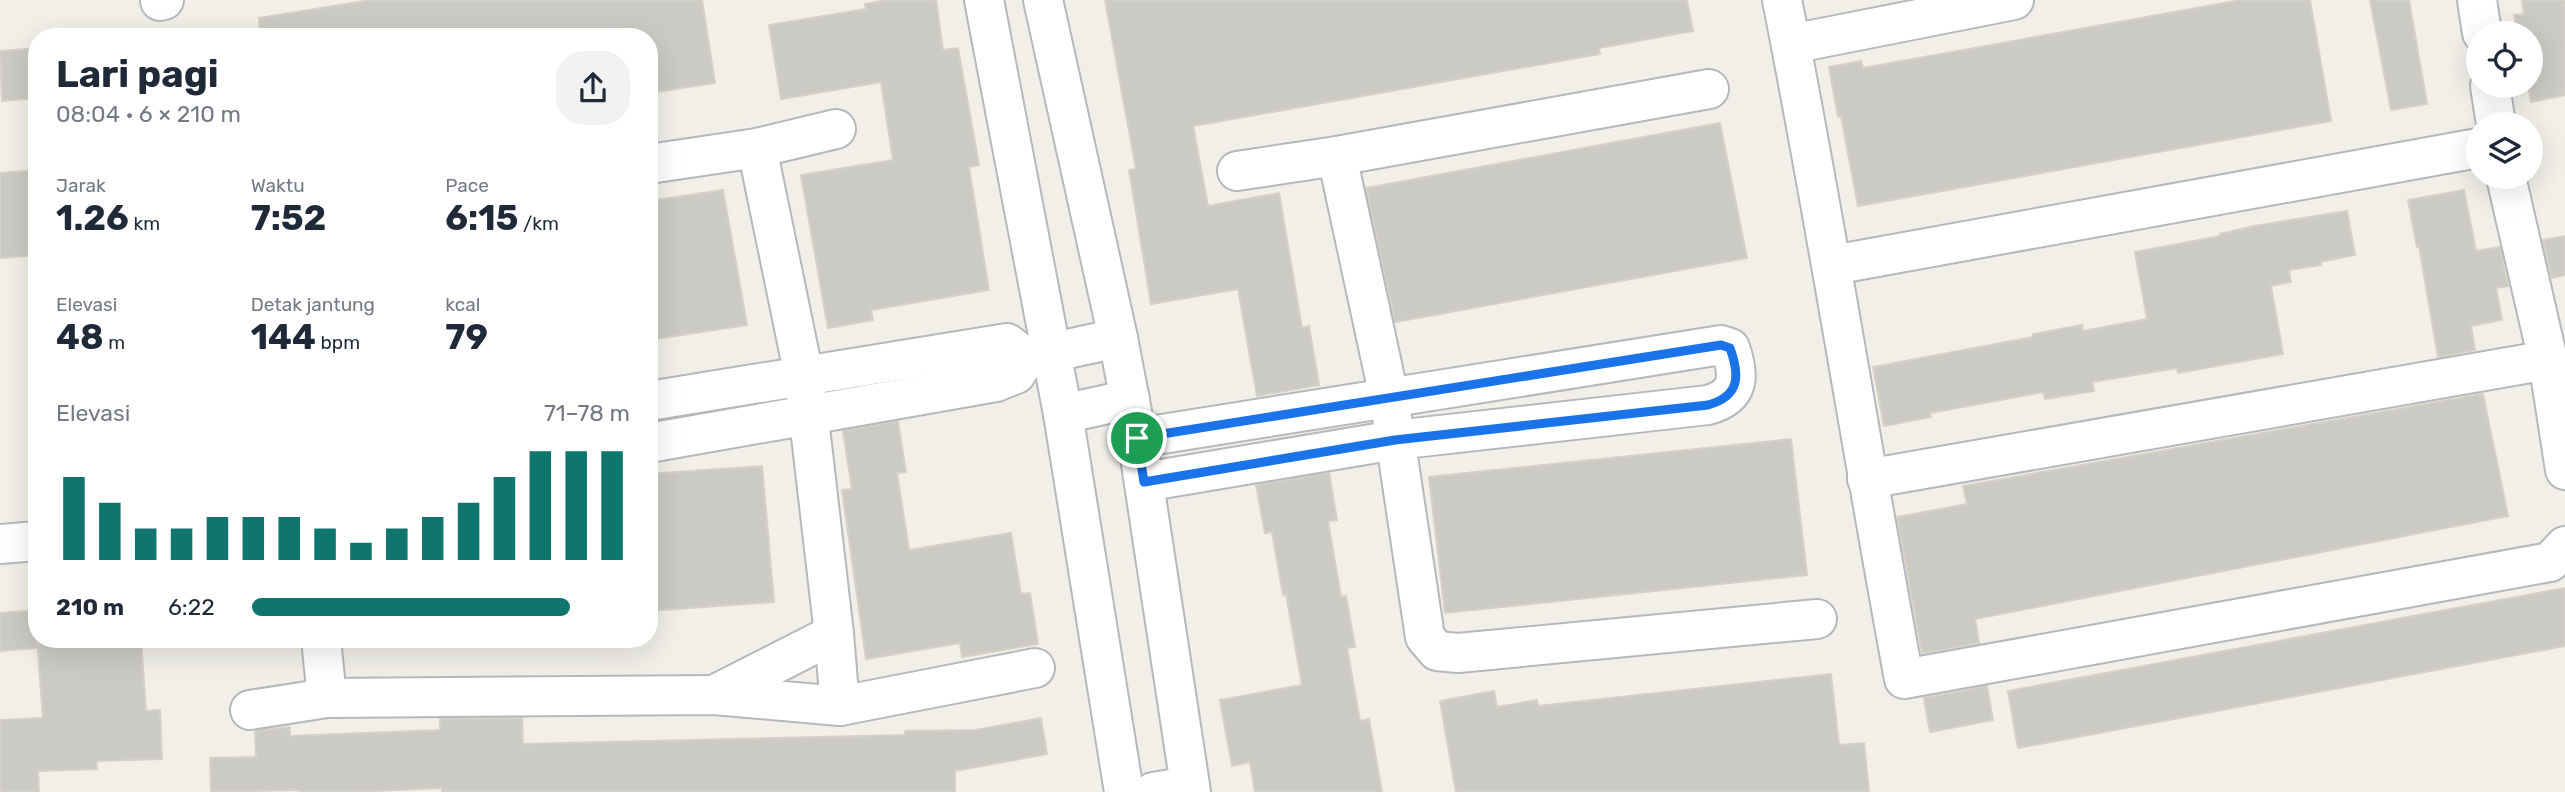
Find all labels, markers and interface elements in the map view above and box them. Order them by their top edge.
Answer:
map controls [2466,21,2543,189]
button: locate [2466,21,2543,98]
text: Lari pagi [56,51,219,97]
button: share [556,51,630,125]
text: 08:04 · 6 × 210 m [56,100,241,128]
button: layers [2466,112,2543,189]
text: Jarak [56,174,106,197]
text: Waktu [251,174,305,197]
text: Pace [445,174,489,197]
text: 1.26 [56,197,129,239]
text: 7:52 [251,197,326,239]
text: 6:15 [445,197,518,239]
text: km [129,212,160,235]
text: /km [518,212,559,235]
text: Elevasi [56,293,117,316]
text: Detak jantung [251,293,375,316]
text: kcal [445,293,480,316]
text: 48 [56,316,104,358]
text: 144 [251,316,316,358]
text: 79 [445,316,488,358]
text: m [104,331,125,354]
text: bpm [316,331,360,354]
text: Elevasi [56,399,130,427]
text: 71–78 m [544,399,630,427]
pin [1107,408,1167,468]
icon: arrive [1118,419,1156,457]
text: 210 m [56,593,124,621]
text: 6:22 [168,593,215,621]

